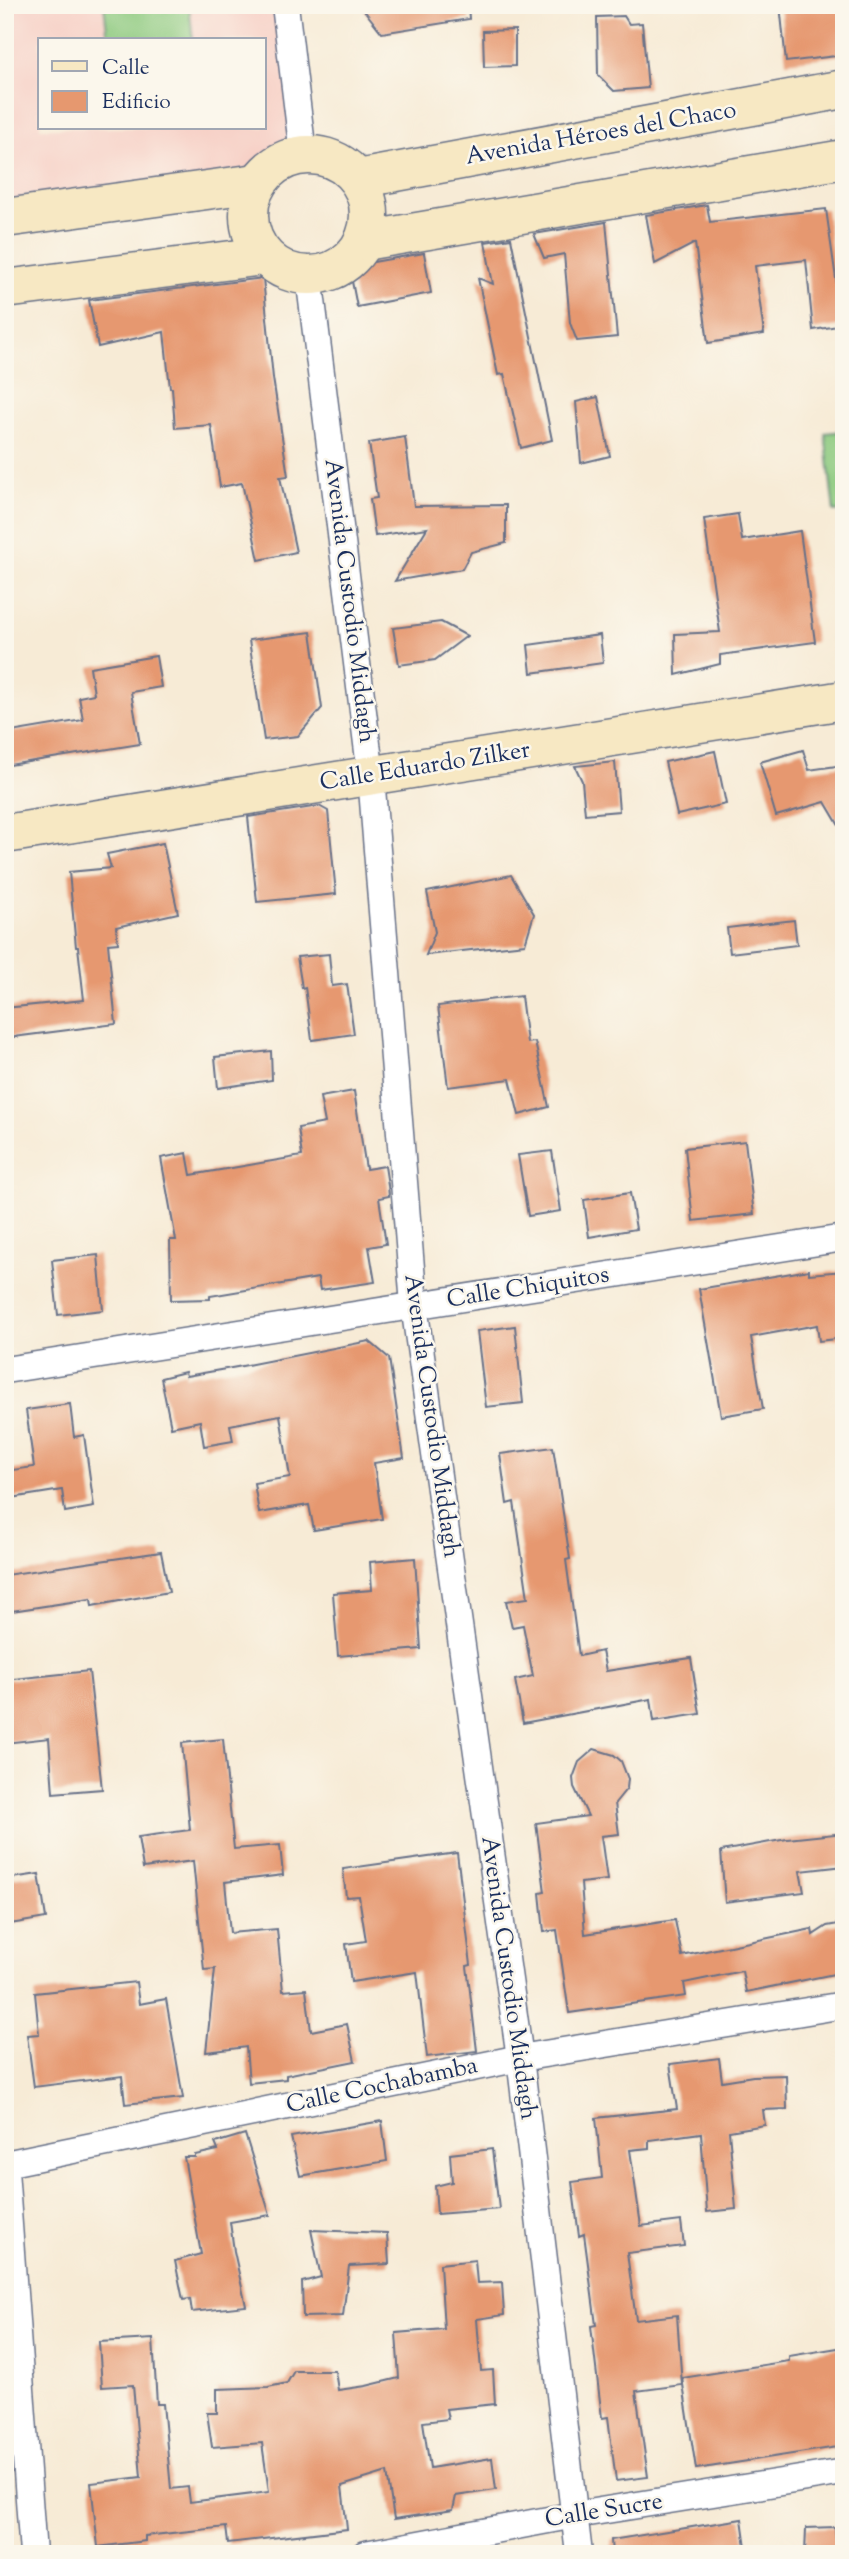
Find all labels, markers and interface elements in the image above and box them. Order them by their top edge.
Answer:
legend [38,38,266,130]
text: Calle [102,54,150,84]
text: Edificio [102,88,171,118]
street label: Avenida Héroes del Chaco [463,93,739,175]
street label: Avenida Custodio Middagh [315,457,383,745]
street label: Calle Eduardo Zilker [317,734,533,800]
street label: Calle Chiquitos [444,1258,612,1318]
street label: Avenida Custodio Middagh [394,1272,468,1560]
street label: Avenida Custodio Middagh [471,1834,545,2122]
street label: Calle Cochabamba [283,2049,481,2123]
street label: Calle Sucre [543,2485,665,2537]

